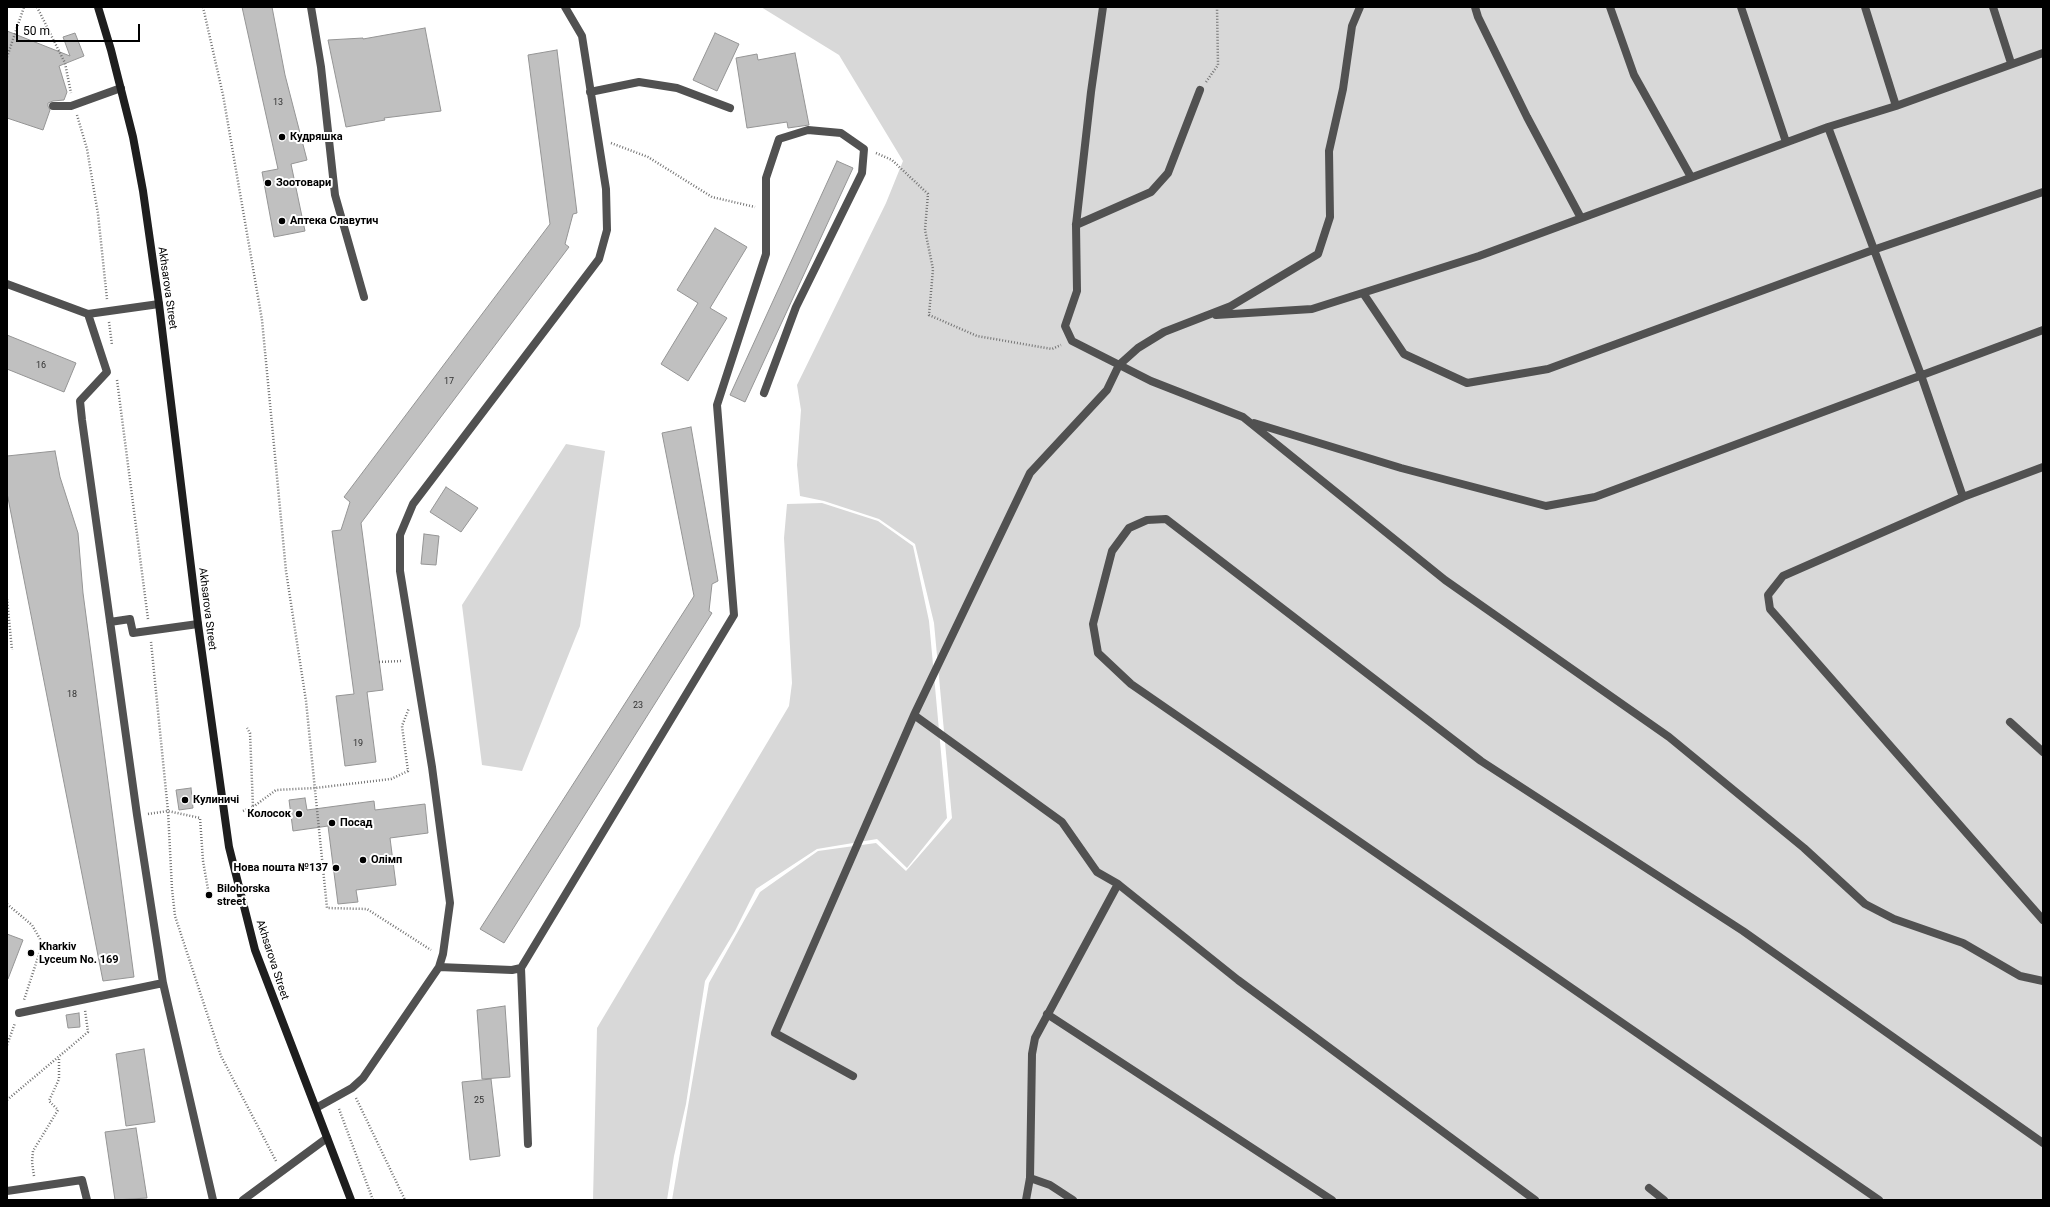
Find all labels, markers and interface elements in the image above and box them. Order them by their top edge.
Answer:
scale bar [18,16,142,42]
text: 50 m [23,24,50,38]
house number: 13 [273,98,283,108]
place label: Кудряшка [290,130,343,144]
marker: Кудряшка [277,132,287,142]
place label: Зоотовари [276,176,331,190]
marker: Зоотовари [263,178,273,188]
place label: Аптека Славутич [290,214,378,228]
marker: Аптека Славутич [277,216,287,226]
street label: Akhsarova Street [155,246,179,330]
house number: 16 [36,361,46,371]
house number: 17 [444,377,454,387]
street label: Akhsarova Street [195,567,219,651]
house number: 18 [67,690,77,700]
house number: 23 [633,701,643,711]
house number: 19 [353,739,363,749]
place label: Кулиничі [193,793,239,807]
marker: Кулиничі [180,795,190,805]
place label: Колосок [247,807,291,821]
marker: Колосок [294,809,304,819]
place label: Посад [340,816,373,830]
marker: Посад [327,818,337,828]
place label: Олімп [371,853,402,867]
marker: Олімп [358,855,368,865]
place label: Нова пошта №137 [233,861,328,875]
marker: Нова пошта №137 [331,863,341,873]
place label: Bilohorska street [217,882,270,908]
marker: Bilohorska street [204,890,214,900]
street label: Akhsarova Street [253,918,291,1002]
place label: Kharkiv Lyceum No. 169 [39,940,119,966]
marker: Kharkiv Lyceum No. 169 [26,948,36,958]
house number: 25 [474,1096,484,1106]

